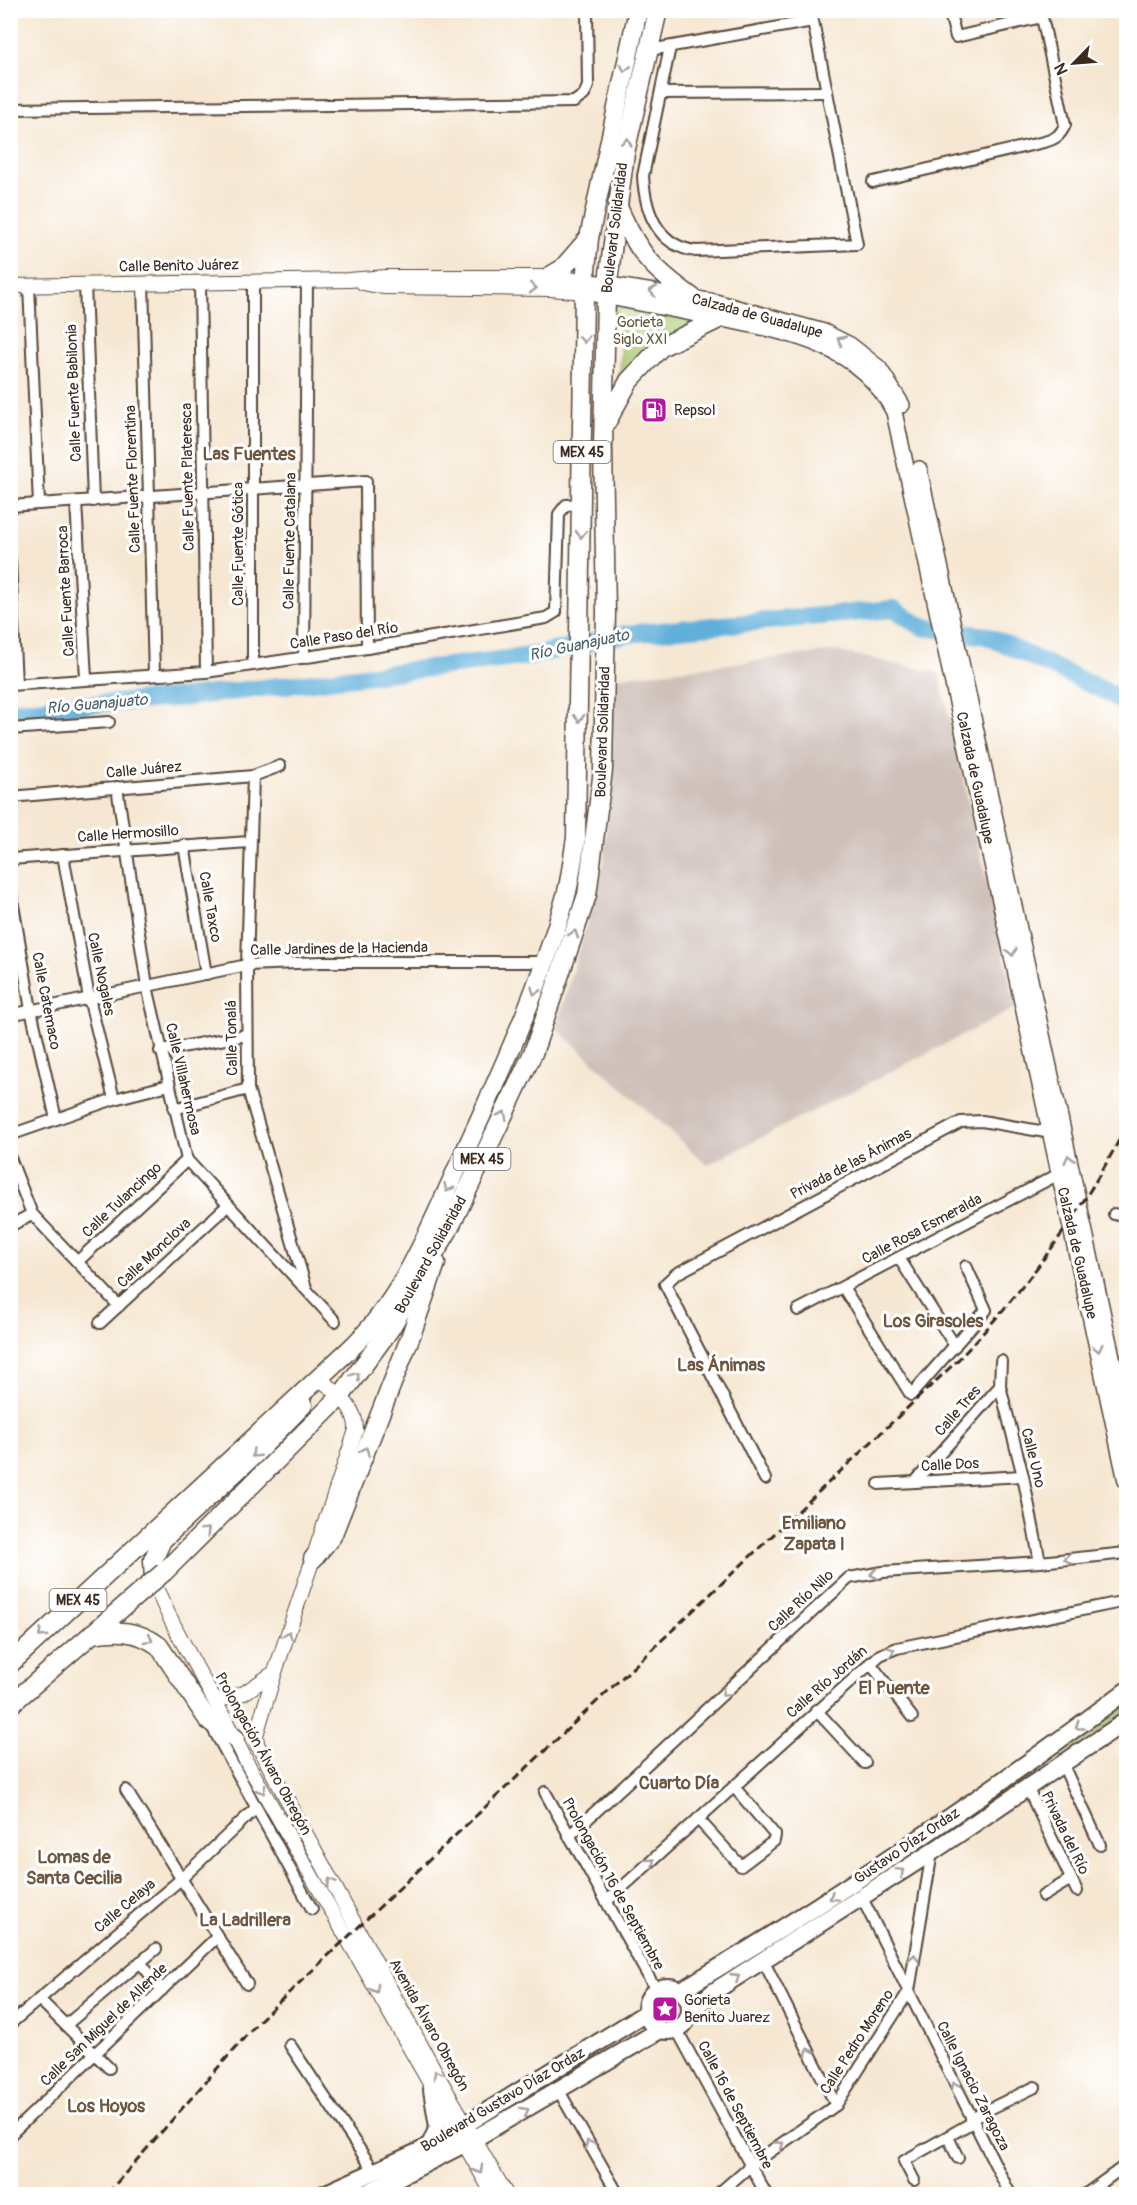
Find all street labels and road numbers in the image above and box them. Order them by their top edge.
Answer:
street label: Boulevard Solidaridad [598,162,632,294]
street label: Calle Benito Juárez [119,255,239,277]
street label: Calzada de Guadalupe [689,289,825,343]
street label: Calle Fuente Babilonia [62,324,86,462]
street label: Calle Fuente Plateresca [177,403,199,551]
street label: Calle Fuente Florentina [121,405,145,553]
road number: MEX 45 [554,441,610,463]
street label: Calle Fuente Catalana [279,472,301,610]
street label: Calle Fuente Gótica [229,482,248,606]
street label: Calle Fuente Barroca [53,525,79,657]
street label: Calle Paso del Río [289,618,399,654]
street label: Boulevard Solidaridad [591,666,615,798]
street label: Calzada de Guadalupe [952,710,998,846]
street label: Calle Juárez [105,757,183,783]
street label: Calle Hermosillo [77,821,179,847]
street label: Calle Taxco [194,870,226,944]
street label: Calle Nogales [83,931,119,1018]
street label: Calle Jardines de la Hacienda [250,938,428,960]
street label: Calle Catemaco [27,951,65,1051]
street label: Calle Tonalá [222,1000,242,1076]
street label: Calle Villahermosa [161,1021,205,1137]
street label: Privada de las Ánimas [787,1124,915,1204]
road number: MEX 45 [454,1148,510,1170]
street label: Calle Tulancingo [78,1158,166,1242]
street label: Calzada de Guadalupe [1053,1185,1102,1321]
street label: Calle Rosa Esmeralda [859,1189,985,1269]
street label: Boulevard Solidaridad [391,1193,471,1317]
street label: Calle Monclova [113,1214,195,1292]
street label: Calle Tres [931,1382,985,1440]
street label: Calle Uno [1016,1426,1050,1490]
street label: Calle Dos [920,1454,980,1476]
street label: Calle Río Nilo [764,1566,838,1636]
road number: MEX 45 [50,1589,106,1611]
street label: Calle Río Jordán [783,1642,871,1722]
street label: Prolongación Álvaro Obregón [210,1669,316,1839]
street label: Privada del Río [1037,1788,1093,1878]
street label: Prolongación 16 de Septiembre [558,1794,669,1974]
street label: Gustavo Díaz Ordaz [850,1803,964,1888]
street label: Calle Celaya [90,1875,160,1937]
street label: Avenida Álvaro Obregón [385,1955,473,2095]
street label: Calle San Miguel de Allende [36,1959,172,2091]
street label: Calle Pedro Moreno [816,1986,898,2098]
street label: Calle Ignacio Zaragoza [932,2018,1014,2154]
street label: Calle 16 de Septiembre [693,2038,777,2173]
street label: Boulevard Gustavo Díaz Ordaz [417,2043,589,2157]

